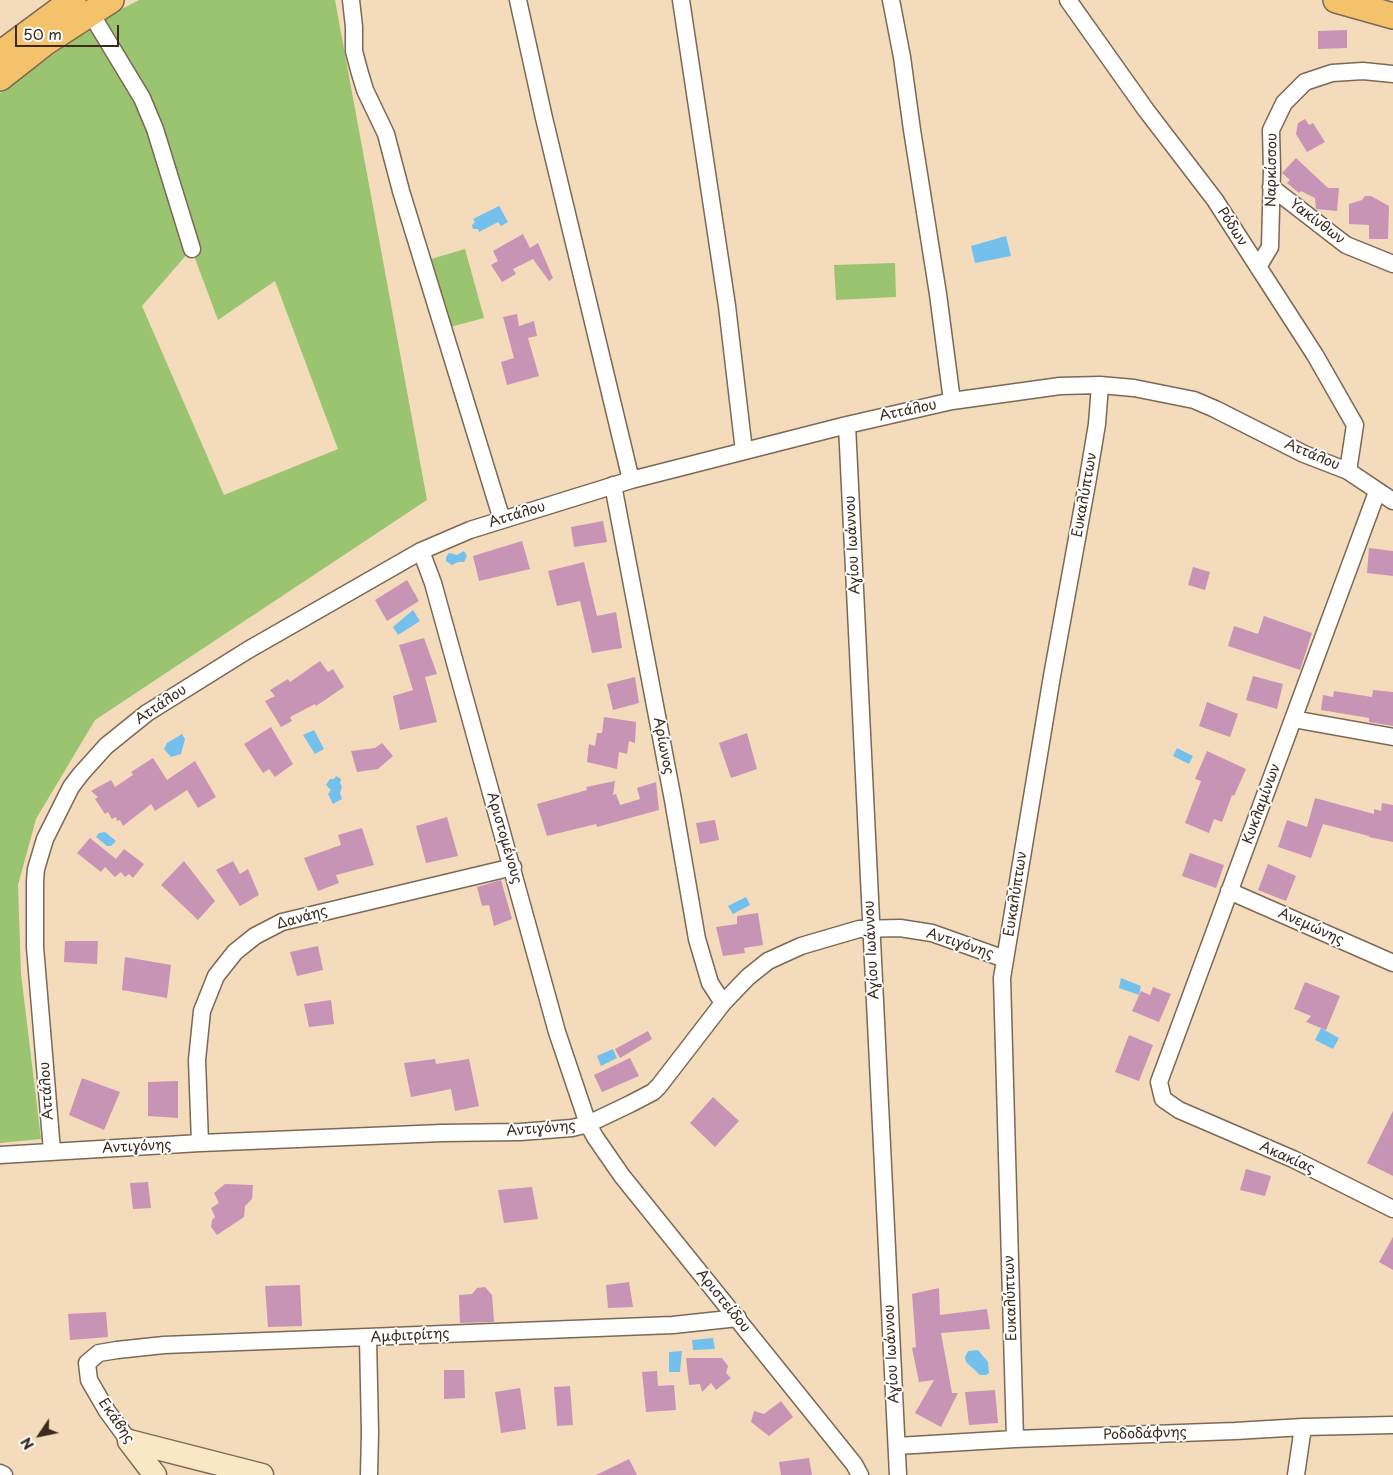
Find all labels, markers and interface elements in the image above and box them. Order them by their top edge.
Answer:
scale bar [18,15,121,47]
text: 50 m [23,22,62,45]
street label: Ναρκίσσου [1263,133,1281,207]
street label: Υακίνθων [1286,196,1348,248]
street label: Ρόδων [1213,204,1251,250]
street label: Αττάλου [878,397,938,425]
street label: Αττάλου [1282,436,1342,474]
street label: Ευκαλύπτων [1069,451,1101,539]
street label: Αγίου Ιωάννου [842,495,864,595]
street label: Αττάλου [487,498,547,532]
street label: Αττάλου [132,682,190,728]
street label: Αρίωνος [649,716,677,776]
street label: Κυκλαμίνων [1240,761,1284,847]
street label: Αριστομένους [483,790,525,886]
street label: Ευκαλύπτων [1001,850,1031,938]
street label: Αγίου Ιωάννου [861,900,883,1000]
street label: Δανάης [275,903,329,933]
street label: Ανεμώνης [1276,905,1346,949]
street label: Αντιγόνης [924,925,996,963]
street label: Αττάλου [37,1061,57,1121]
street label: Αντιγόνης [506,1118,576,1140]
street label: Αντιγόνης [102,1137,172,1157]
street label: Ακακίας [1257,1138,1317,1178]
street label: Ευκαλύπτων [1001,1255,1021,1341]
street label: Αριστείδου [692,1266,754,1336]
street label: Αγίου Ιωάννου [881,1304,903,1404]
street label: Αμφιτρίτης [370,1326,450,1346]
street label: Εκάβης [94,1395,138,1447]
north arrow [15,1410,65,1460]
street label: Ροδοδάφνης [1103,1424,1187,1444]
text: N [15,1433,39,1454]

